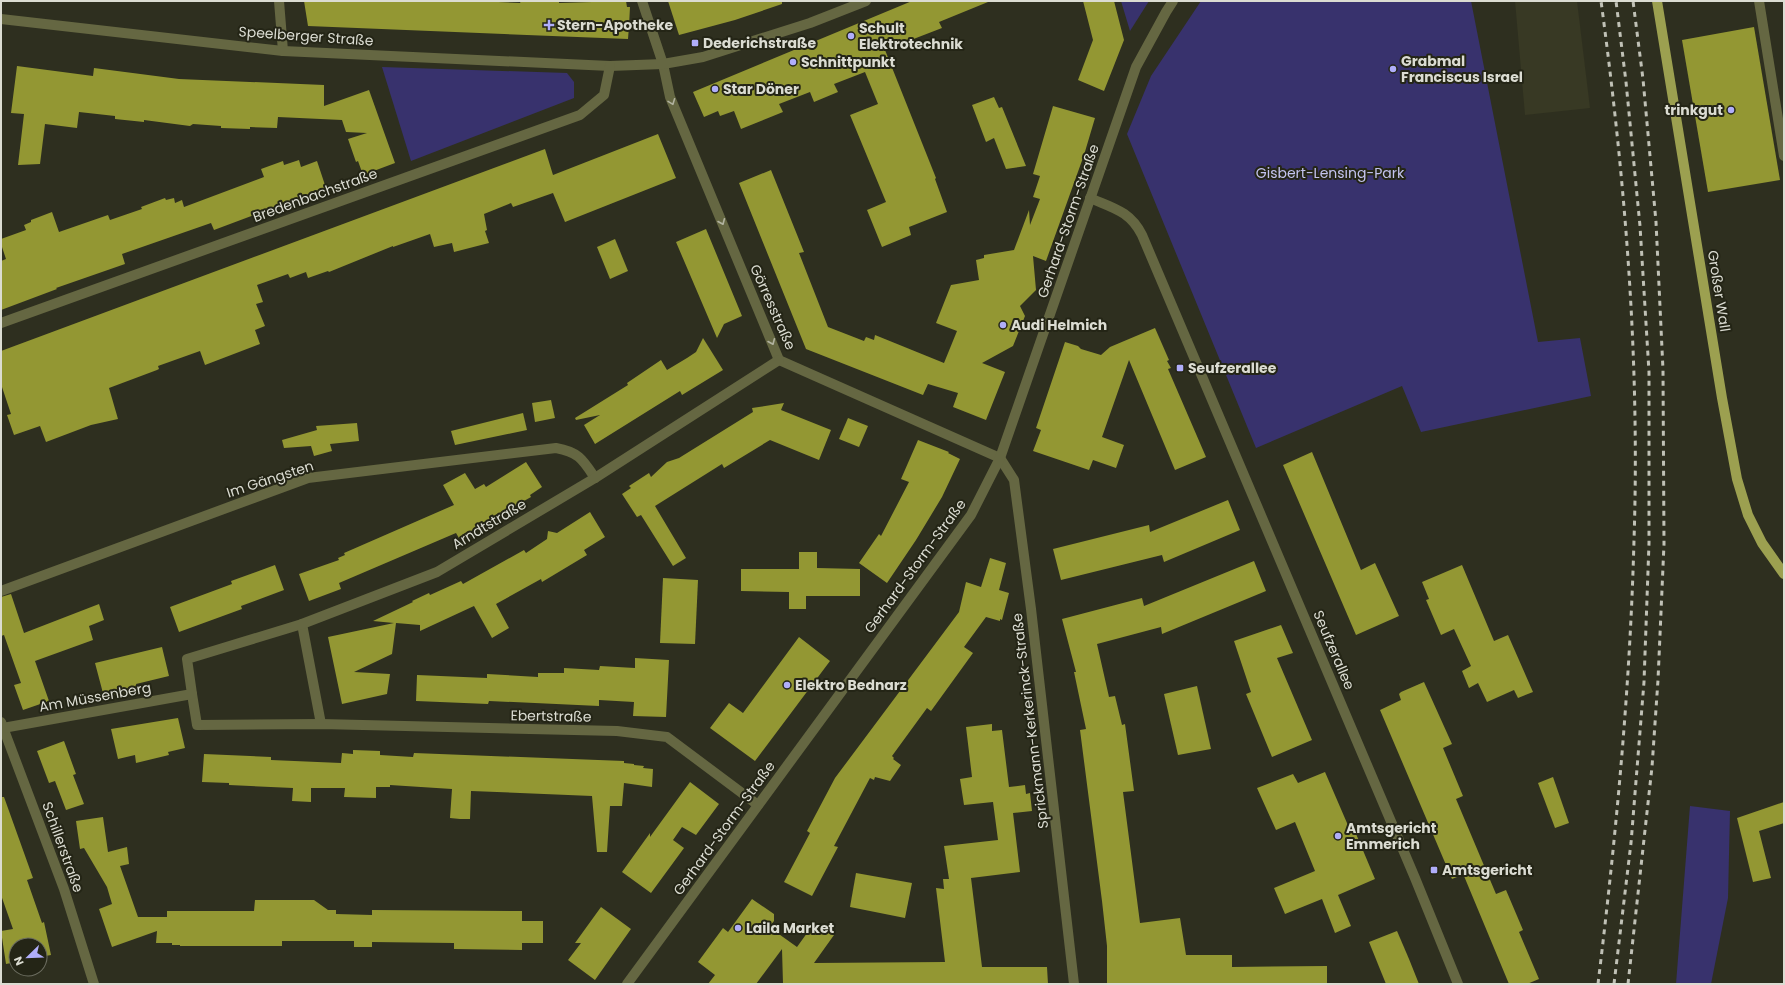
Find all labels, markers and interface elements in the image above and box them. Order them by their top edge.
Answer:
place label: Stern-Apotheke [557,15,674,35]
place label: Schult Elektrotechnik [859,18,963,54]
marker: Stern-Apotheke [544,20,554,30]
street label: Speelberger Straße [238,21,374,51]
marker: Schult Elektrotechnik [846,31,856,41]
place label: Dederichstraße [703,33,817,53]
marker: Dederichstraße [690,38,700,48]
place label: Grabmal Franciscus Israel [1401,51,1523,87]
place label: Schnittpunkt [801,52,895,72]
marker: Schnittpunkt [788,57,798,67]
marker: Grabmal Franciscus Israel [1388,64,1398,74]
place label: Star Döner [723,79,799,99]
marker: Star Döner [710,84,720,94]
one-way arrow [667,98,675,105]
place label: trinkgut [1664,100,1723,120]
marker: trinkgut [1726,105,1736,115]
street label: Gerhard-Storm-Straße [1032,141,1104,301]
street label: Bredenbachstraße [250,163,380,227]
park label: Gisbert-Lensing-Park [1256,163,1405,183]
one-way arrow [717,218,725,225]
street label: Großer Wall [1703,249,1735,333]
street label: Görresstraße [745,261,801,353]
place label: Audi Helmich [1011,315,1107,335]
marker: Audi Helmich [998,320,1008,330]
one-way arrow [767,338,775,345]
place label: Seufzerallee [1188,358,1277,378]
marker: Seufzerallee [1175,363,1185,373]
street label: Im Gängsten [224,456,316,502]
street label: Arndtstraße [448,494,530,554]
street label: Gerhard-Storm-Straße [859,495,971,637]
street label: Seufzerallee [1308,607,1360,693]
street label: Sprickmann-Kerkerinck-Straße [1007,612,1053,830]
place label: Elektro Bednarz [795,675,907,695]
street label: Am Müssenberg [37,677,153,717]
marker: Elektro Bednarz [782,680,792,690]
street label: Ebertstraße [510,705,592,727]
street label: Gerhard-Storm-Straße [668,757,780,899]
street label: Schillerstraße [37,799,89,895]
place label: Amtsgericht Emmerich [1346,818,1437,854]
marker: Amtsgericht Emmerich [1333,831,1343,841]
place label: Amtsgericht [1442,860,1533,880]
marker: Amtsgericht [1429,865,1439,875]
place label: Laila Market [746,918,835,938]
marker: Laila Market [733,923,743,933]
north arrow [8,937,48,977]
text: N [10,954,28,968]

